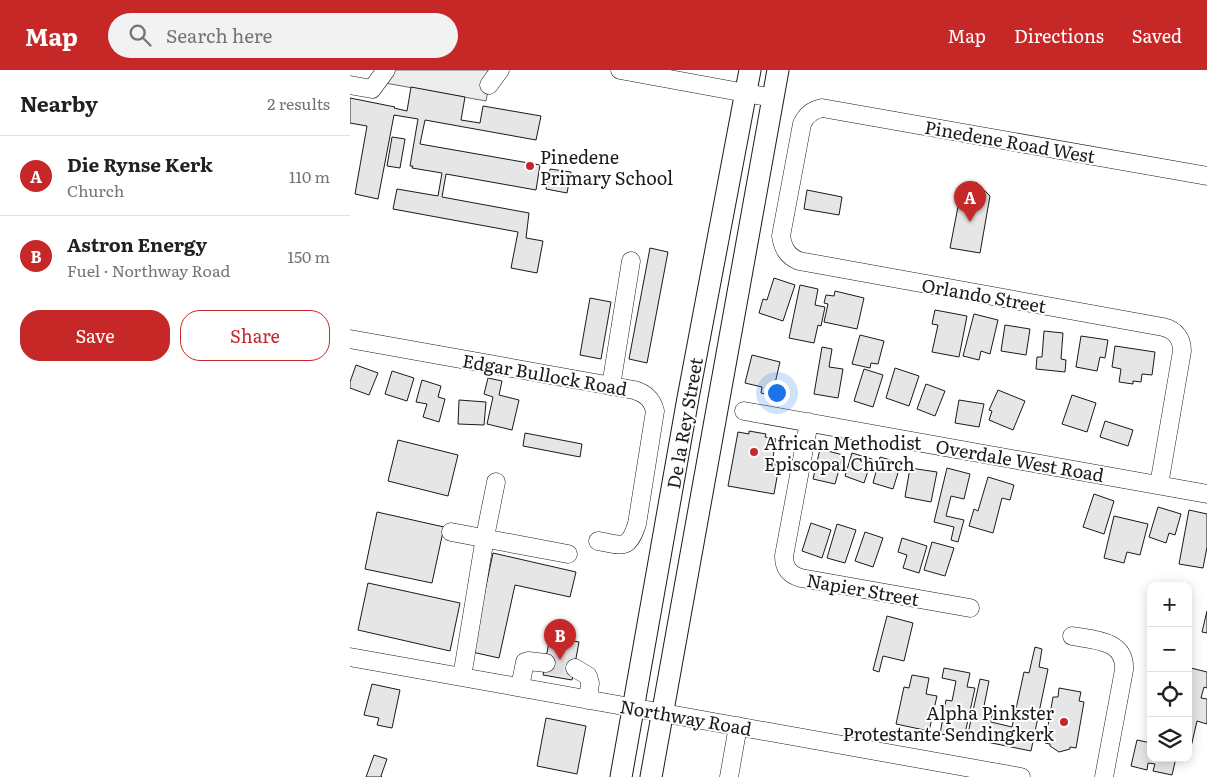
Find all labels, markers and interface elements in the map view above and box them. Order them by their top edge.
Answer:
search box [108,13,458,58]
text: Map [25,18,78,53]
icon: search [126,21,154,49]
text: Search here [166,21,272,49]
text: Map [948,22,986,49]
text: Directions [1014,22,1104,49]
text: Saved [1132,22,1182,49]
text: Nearby [20,87,98,118]
text: 2 results [267,91,330,115]
street label: Pinedene Road West [923,113,1098,169]
place label: Pinedene Primary School [540,143,673,191]
text: Die Rynse Kerk [67,150,213,178]
marker: Pinedene Primary School [524,160,536,172]
text: A [30,164,42,188]
text: 110 m [289,164,330,188]
text: Church [67,178,124,202]
pin: A [954,181,986,222]
text: Astron Energy [67,230,207,258]
text: B [30,244,42,268]
text: 150 m [287,244,330,268]
text: Fuel · Northway Road [67,258,230,282]
street label: Orlando Street [920,271,1049,319]
button: Save [20,310,170,361]
button: Share [180,310,330,361]
street label: Edgar Bullock Road [461,346,629,402]
street label: De la Rey Street [659,354,709,491]
your location [764,380,790,406]
place label: African Methodist Episcopal Church [764,429,922,477]
street label: Overdale West Road [934,432,1106,488]
marker: African Methodist Episcopal Church [748,446,760,458]
street label: Napier Street [805,566,922,612]
map controls [1147,582,1192,762]
button: + [1147,582,1192,627]
pin: B [544,619,576,660]
button: − [1147,627,1192,672]
button: locate [1147,672,1192,717]
street label: Northway Road [618,692,754,742]
place label: Alpha Pinkster Protestante Sendingkerk [843,699,1055,747]
marker: Alpha Pinkster Protestante Sendingkerk [1058,716,1070,728]
button: layers [1147,717,1192,762]

